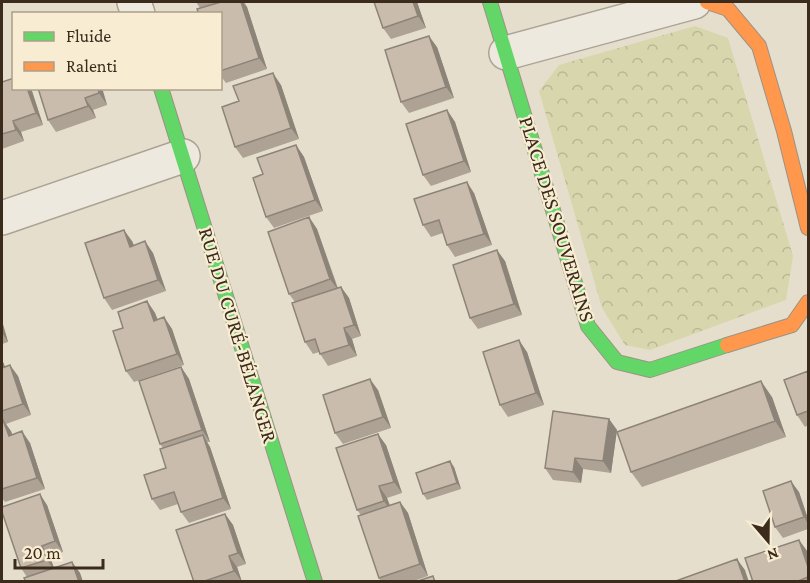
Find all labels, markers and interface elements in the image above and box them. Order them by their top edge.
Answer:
legend [12,12,222,90]
text: Fluide [66,26,111,46]
text: Ralenti [66,56,117,76]
street label: PLACE DES SOUVERAINS [514,113,600,325]
street label: RUE DU CURÉ-BÉLANGER [194,224,282,446]
north arrow [738,511,798,571]
scale bar [15,532,104,570]
text: 20 m [24,543,61,563]
text: N [765,545,781,565]

